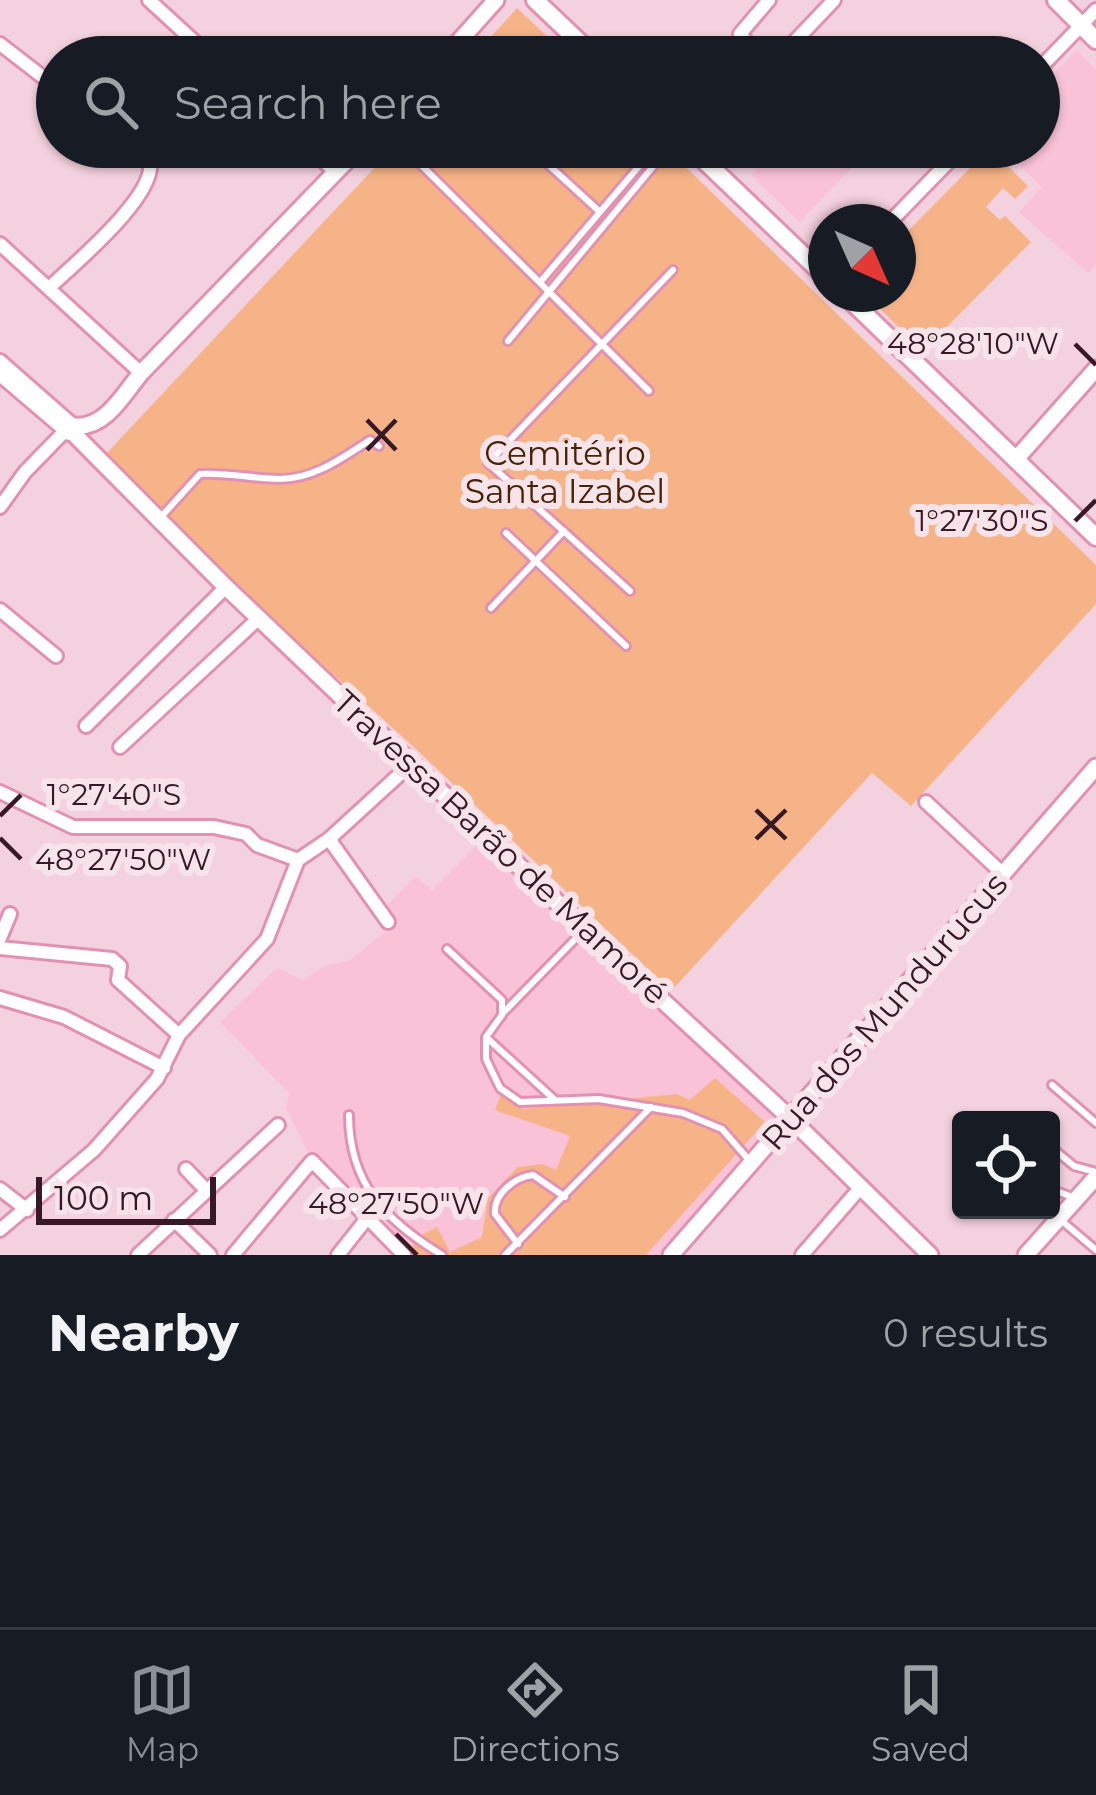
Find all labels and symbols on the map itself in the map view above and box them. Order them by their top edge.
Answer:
north arrow [808,204,916,312]
text: 48°28'10"W [887,325,1059,362]
park label: Cemitério Santa Izabel [465,433,665,511]
text: 1°27'30"S [915,502,1049,539]
street label: Travessa Barão de Mamoré [326,681,676,1013]
text: 1°27'40"S [47,776,181,813]
text: 48°27'50"W [35,841,211,878]
street label: Rua dos Mundurucus [753,864,1015,1158]
scale bar [36,1171,216,1224]
text: 48°27'50"W [308,1185,484,1222]

